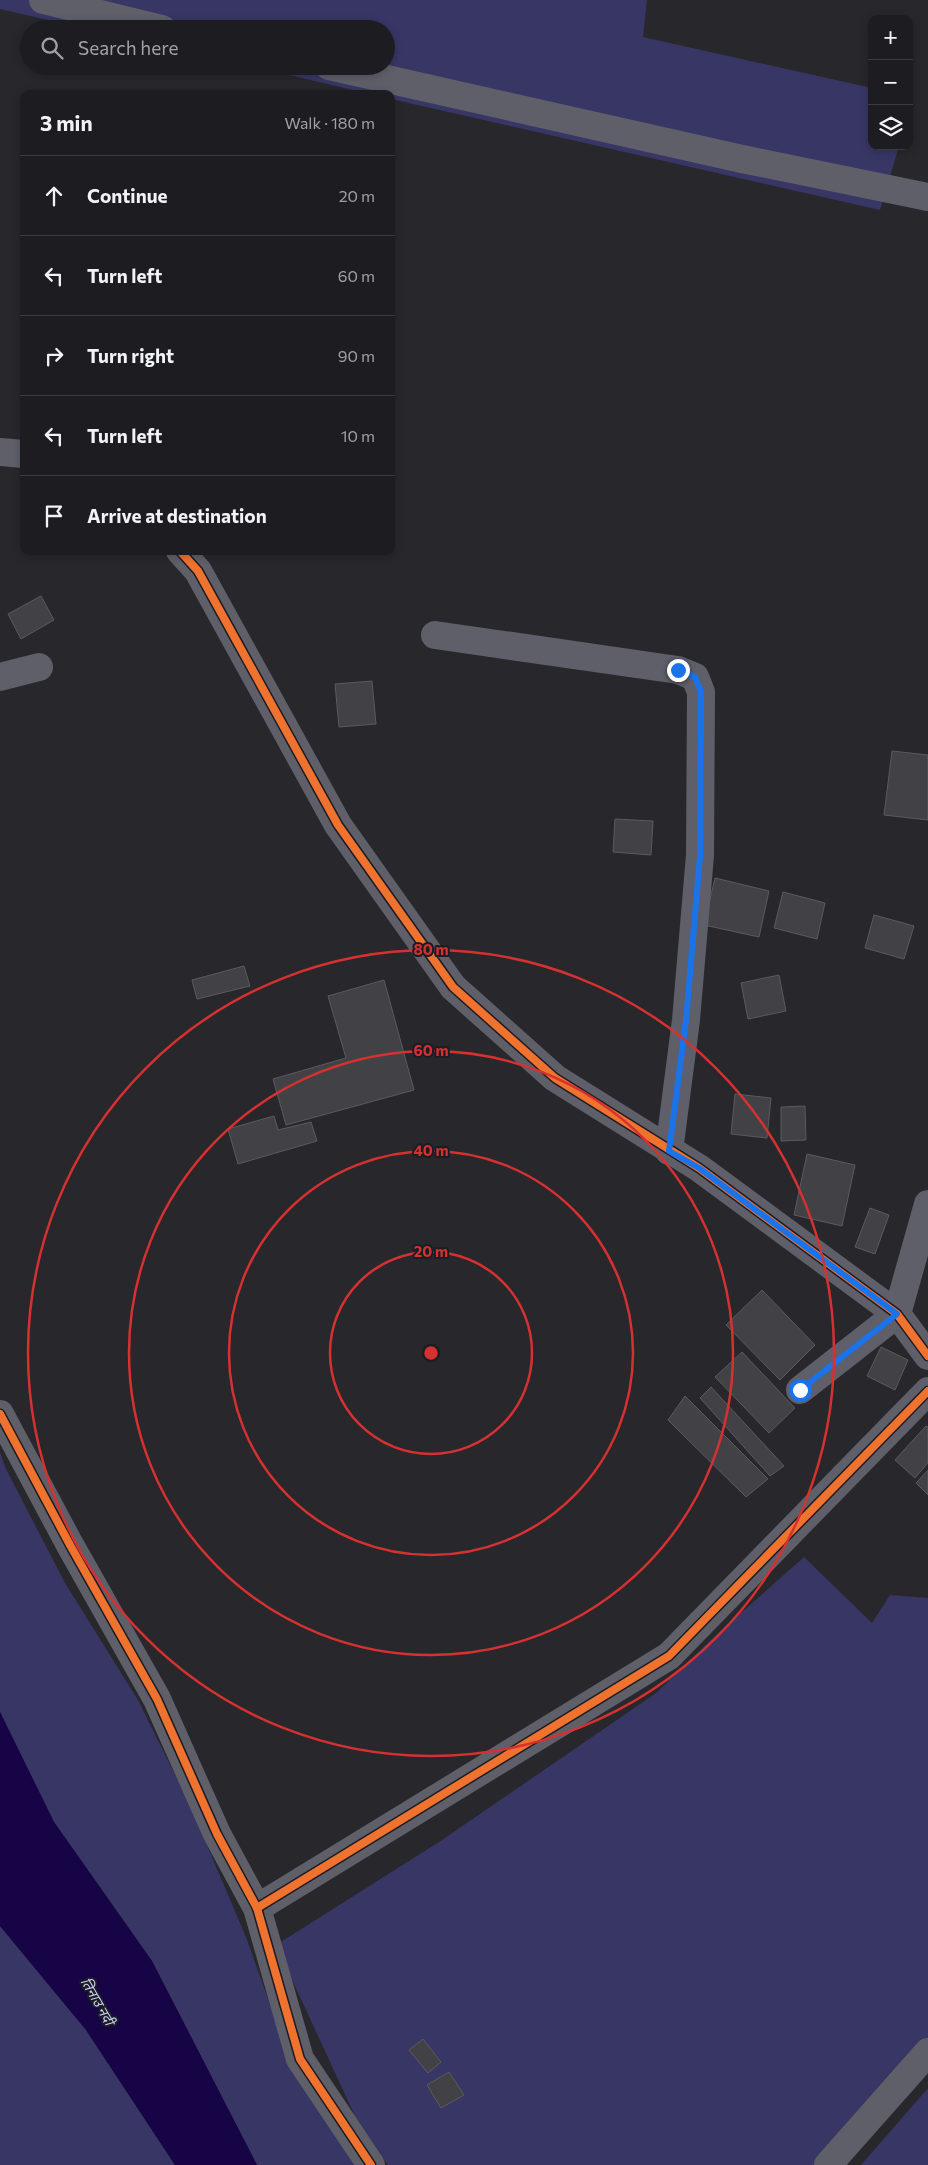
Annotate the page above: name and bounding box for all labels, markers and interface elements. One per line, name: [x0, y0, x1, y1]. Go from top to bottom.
map controls: [868, 15, 913, 150]
button: +: [868, 15, 913, 60]
search box: [20, 20, 395, 75]
icon: search: [38, 34, 66, 62]
text: Search here: [78, 36, 178, 59]
button: −: [868, 60, 913, 105]
button: layers: [868, 105, 913, 150]
text: 3 min: [40, 110, 93, 135]
text: Walk · 180 m: [285, 113, 375, 132]
icon: ahead: [40, 182, 68, 210]
text: Continue: [87, 184, 167, 207]
text: 20 m: [339, 186, 375, 205]
icon: left: [40, 262, 68, 290]
text: Turn left: [87, 264, 162, 287]
text: 60 m: [338, 266, 375, 285]
icon: right: [40, 342, 68, 370]
text: Turn right: [87, 344, 174, 367]
text: 90 m: [338, 346, 375, 365]
icon: left: [40, 422, 68, 450]
text: Turn left: [87, 424, 162, 447]
text: 10 m: [341, 426, 375, 445]
icon: arrive: [40, 502, 68, 530]
text: Arrive at destination: [87, 504, 267, 527]
route end: [667, 659, 690, 682]
text: 80 m: [413, 940, 449, 958]
text: 60 m: [413, 1041, 449, 1059]
text: 40 m: [413, 1141, 449, 1159]
text: 20 m: [414, 1242, 448, 1260]
centre of rings: [422, 1344, 440, 1362]
route start: [789, 1379, 812, 1402]
water label: तिनाउ नदी: [78, 1974, 120, 2031]

